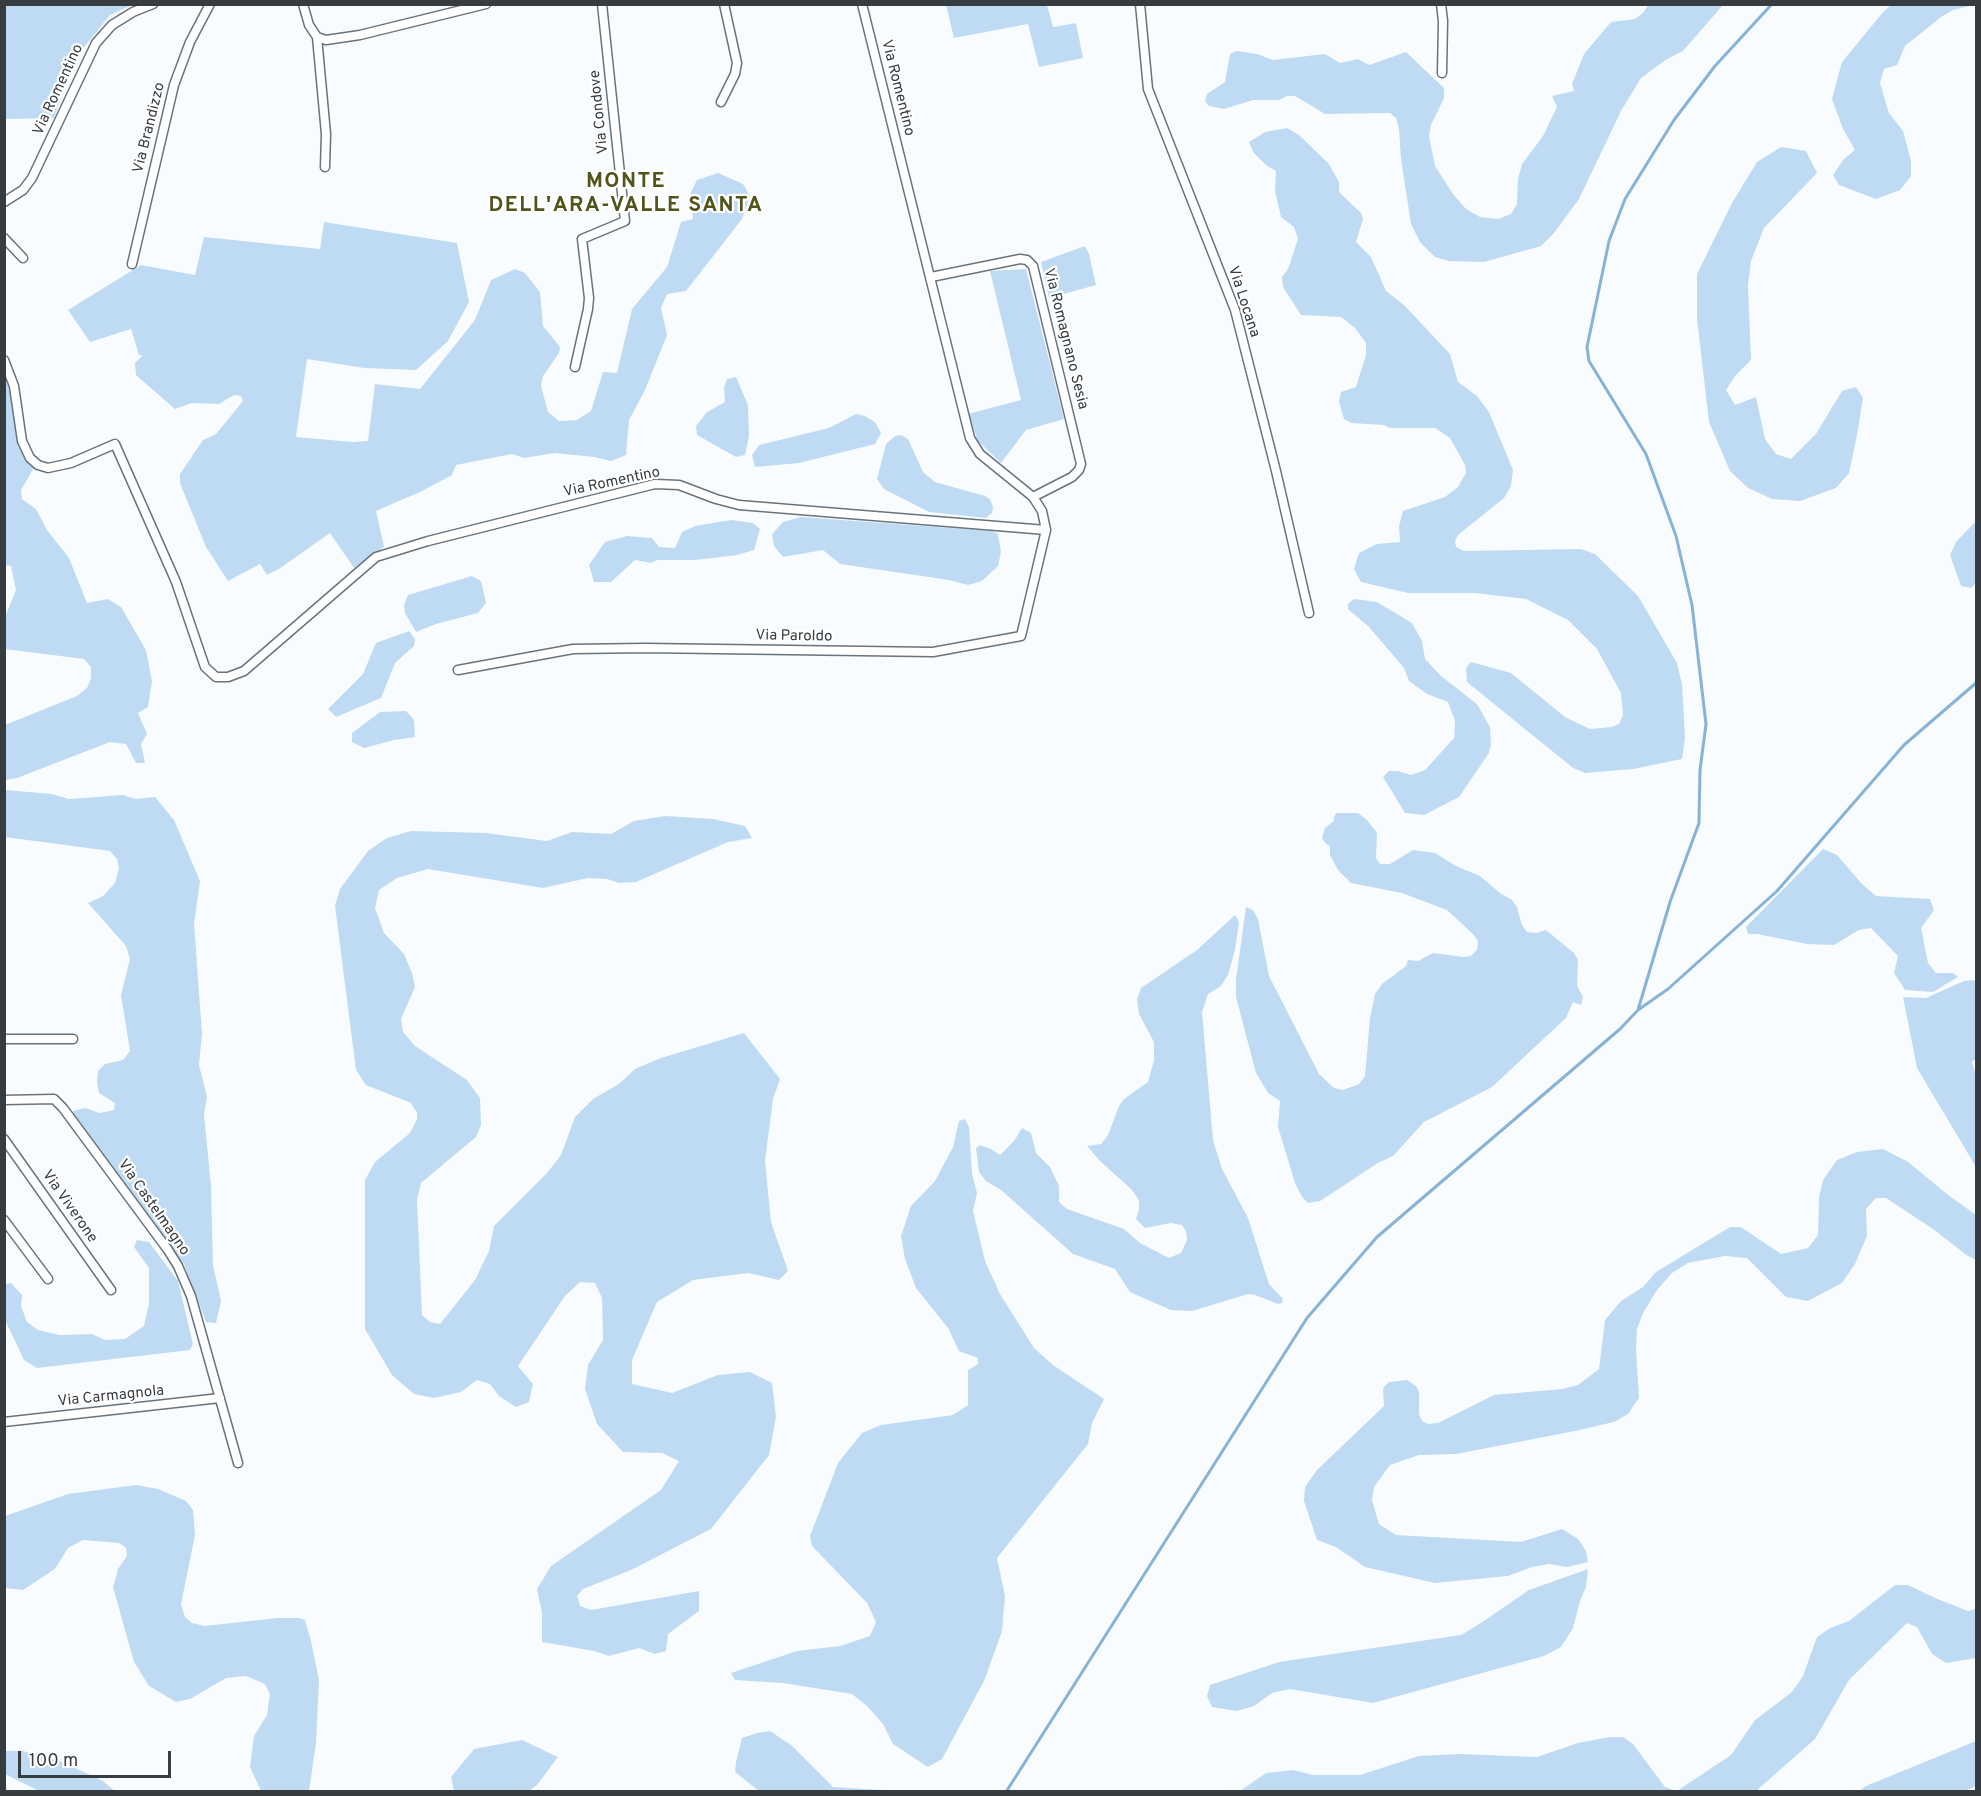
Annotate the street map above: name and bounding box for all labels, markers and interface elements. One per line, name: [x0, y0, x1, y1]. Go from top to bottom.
street label: Via Romentino: [876, 38, 918, 138]
street label: Via Romentino: [30, 42, 88, 138]
street label: Via Condove: [587, 69, 613, 155]
street label: Via Brandizzo: [130, 81, 170, 175]
district label: MONTE DELL'ARA-VALLE SANTA: [488, 170, 764, 220]
street label: Via Locana: [1223, 264, 1263, 340]
street label: Via Romagnano Sesia: [1039, 267, 1091, 411]
street label: Via Romentino: [562, 464, 662, 502]
street label: Via Paroldo: [755, 627, 833, 647]
street label: Via Castelmagno: [113, 1156, 193, 1260]
street label: Via Viverone: [37, 1167, 101, 1247]
street label: Via Carmagnola: [57, 1382, 165, 1412]
scale bar: [21, 1739, 174, 1777]
text: 100 m: [29, 1750, 78, 1773]

